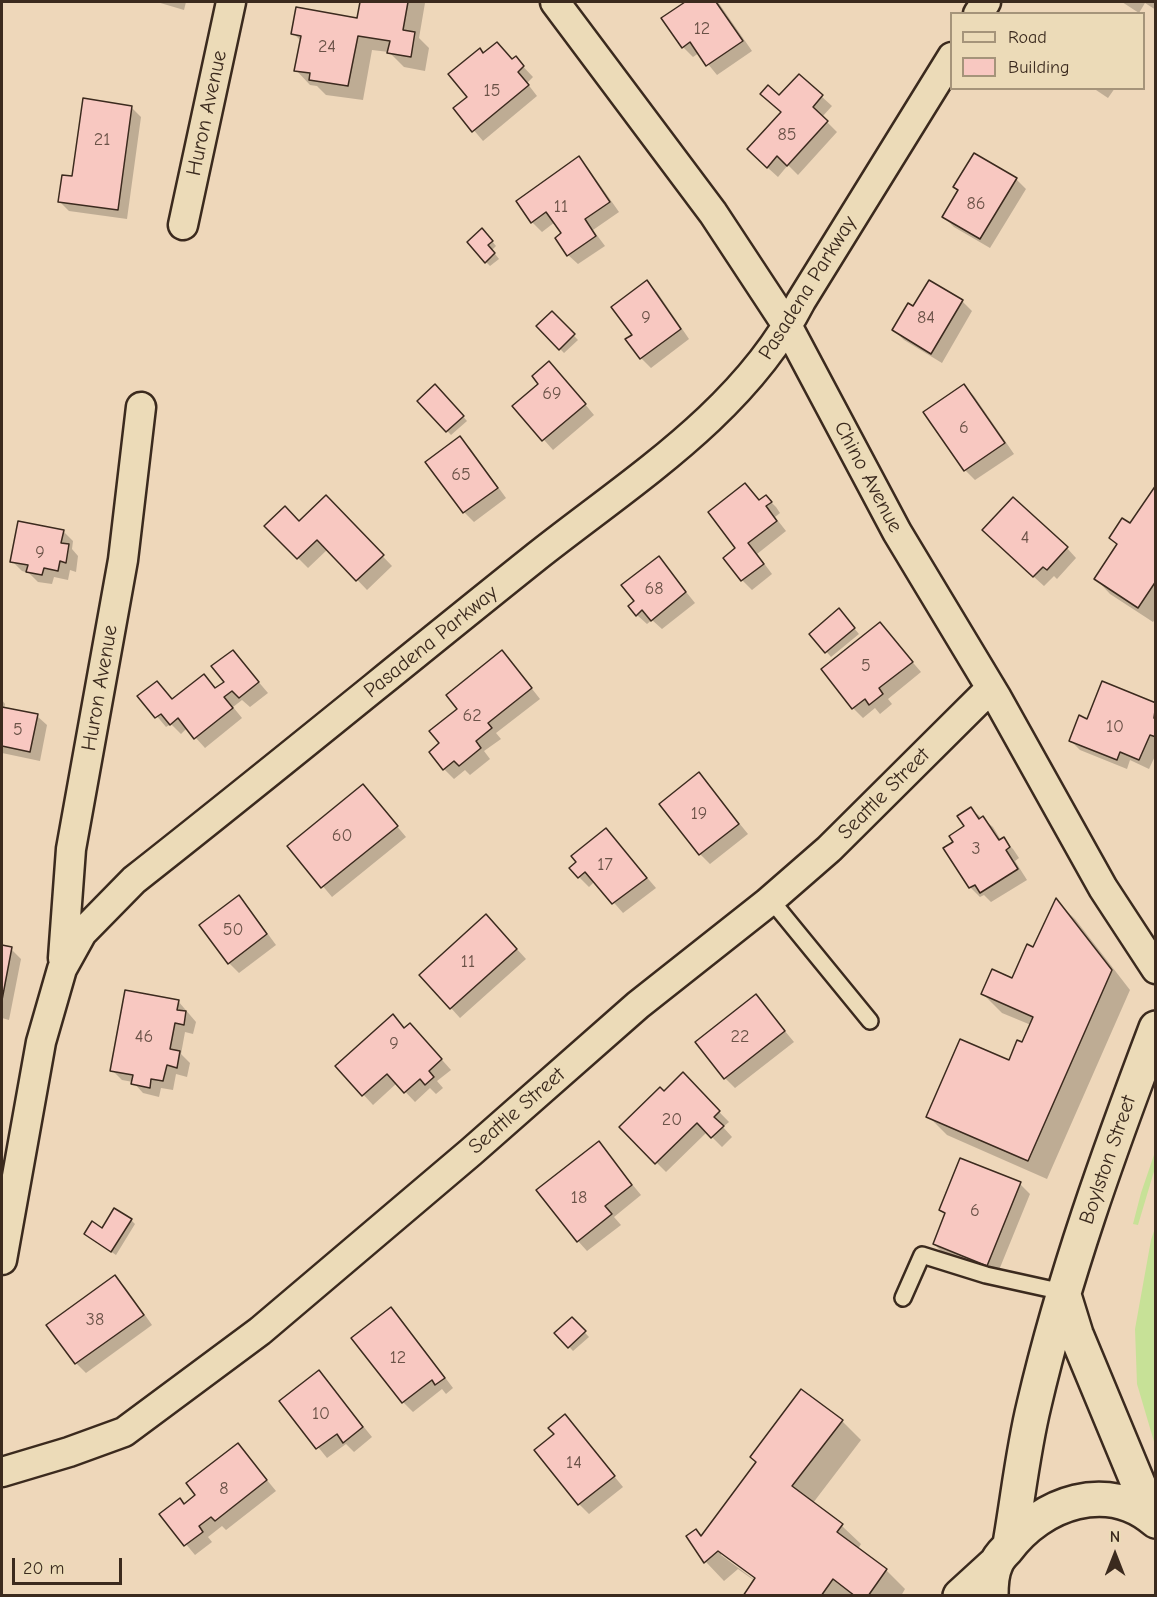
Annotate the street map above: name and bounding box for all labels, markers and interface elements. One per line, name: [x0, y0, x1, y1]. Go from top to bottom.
legend: [950, 12, 1145, 90]
house number: 12: [694, 18, 710, 40]
text: Road: [1008, 27, 1047, 48]
house number: 24: [318, 36, 336, 58]
street label: Huron Avenue: [181, 48, 233, 178]
text: Building: [1008, 57, 1070, 78]
house number: 15: [484, 80, 500, 102]
house number: 85: [777, 124, 797, 146]
house number: 21: [94, 129, 110, 151]
house number: 86: [966, 193, 986, 215]
house number: 11: [554, 196, 568, 218]
street label: Pasadena Parkway: [754, 211, 862, 365]
house number: 9: [641, 307, 651, 329]
house number: 84: [917, 307, 935, 329]
house number: 69: [542, 383, 562, 405]
street label: Chino Avenue: [828, 417, 908, 537]
house number: 6: [959, 417, 969, 439]
house number: 65: [451, 464, 471, 486]
house number: 4: [1021, 527, 1029, 549]
house number: 9: [35, 542, 45, 564]
house number: 68: [644, 578, 664, 600]
street label: Pasadena Parkway: [359, 580, 503, 704]
street label: Huron Avenue: [77, 623, 123, 753]
house number: 5: [861, 655, 871, 677]
house number: 62: [462, 705, 482, 727]
house number: 10: [1106, 716, 1124, 738]
house number: 5: [13, 719, 23, 741]
street label: Seattle Street: [833, 743, 935, 845]
house number: 19: [691, 803, 707, 825]
house number: 60: [332, 825, 352, 847]
house number: 3: [971, 838, 981, 860]
house number: 17: [597, 854, 613, 876]
house number: 50: [223, 919, 243, 941]
house number: 11: [461, 951, 475, 973]
house number: 46: [135, 1026, 153, 1048]
house number: 22: [731, 1026, 749, 1048]
house number: 9: [389, 1033, 399, 1055]
street label: Seattle Street: [464, 1062, 570, 1160]
street label: Boylston Street: [1074, 1092, 1142, 1228]
house number: 20: [662, 1109, 682, 1131]
house number: 18: [571, 1187, 587, 1209]
house number: 6: [970, 1200, 980, 1222]
house number: 38: [86, 1309, 104, 1331]
house number: 12: [390, 1347, 406, 1369]
house number: 10: [312, 1403, 330, 1425]
house number: 14: [566, 1452, 582, 1474]
house number: 8: [219, 1478, 229, 1500]
north arrow: [1085, 1525, 1145, 1585]
text: N: [1110, 1528, 1120, 1546]
scale bar: [15, 1546, 124, 1584]
text: 20 m: [23, 1558, 64, 1579]

